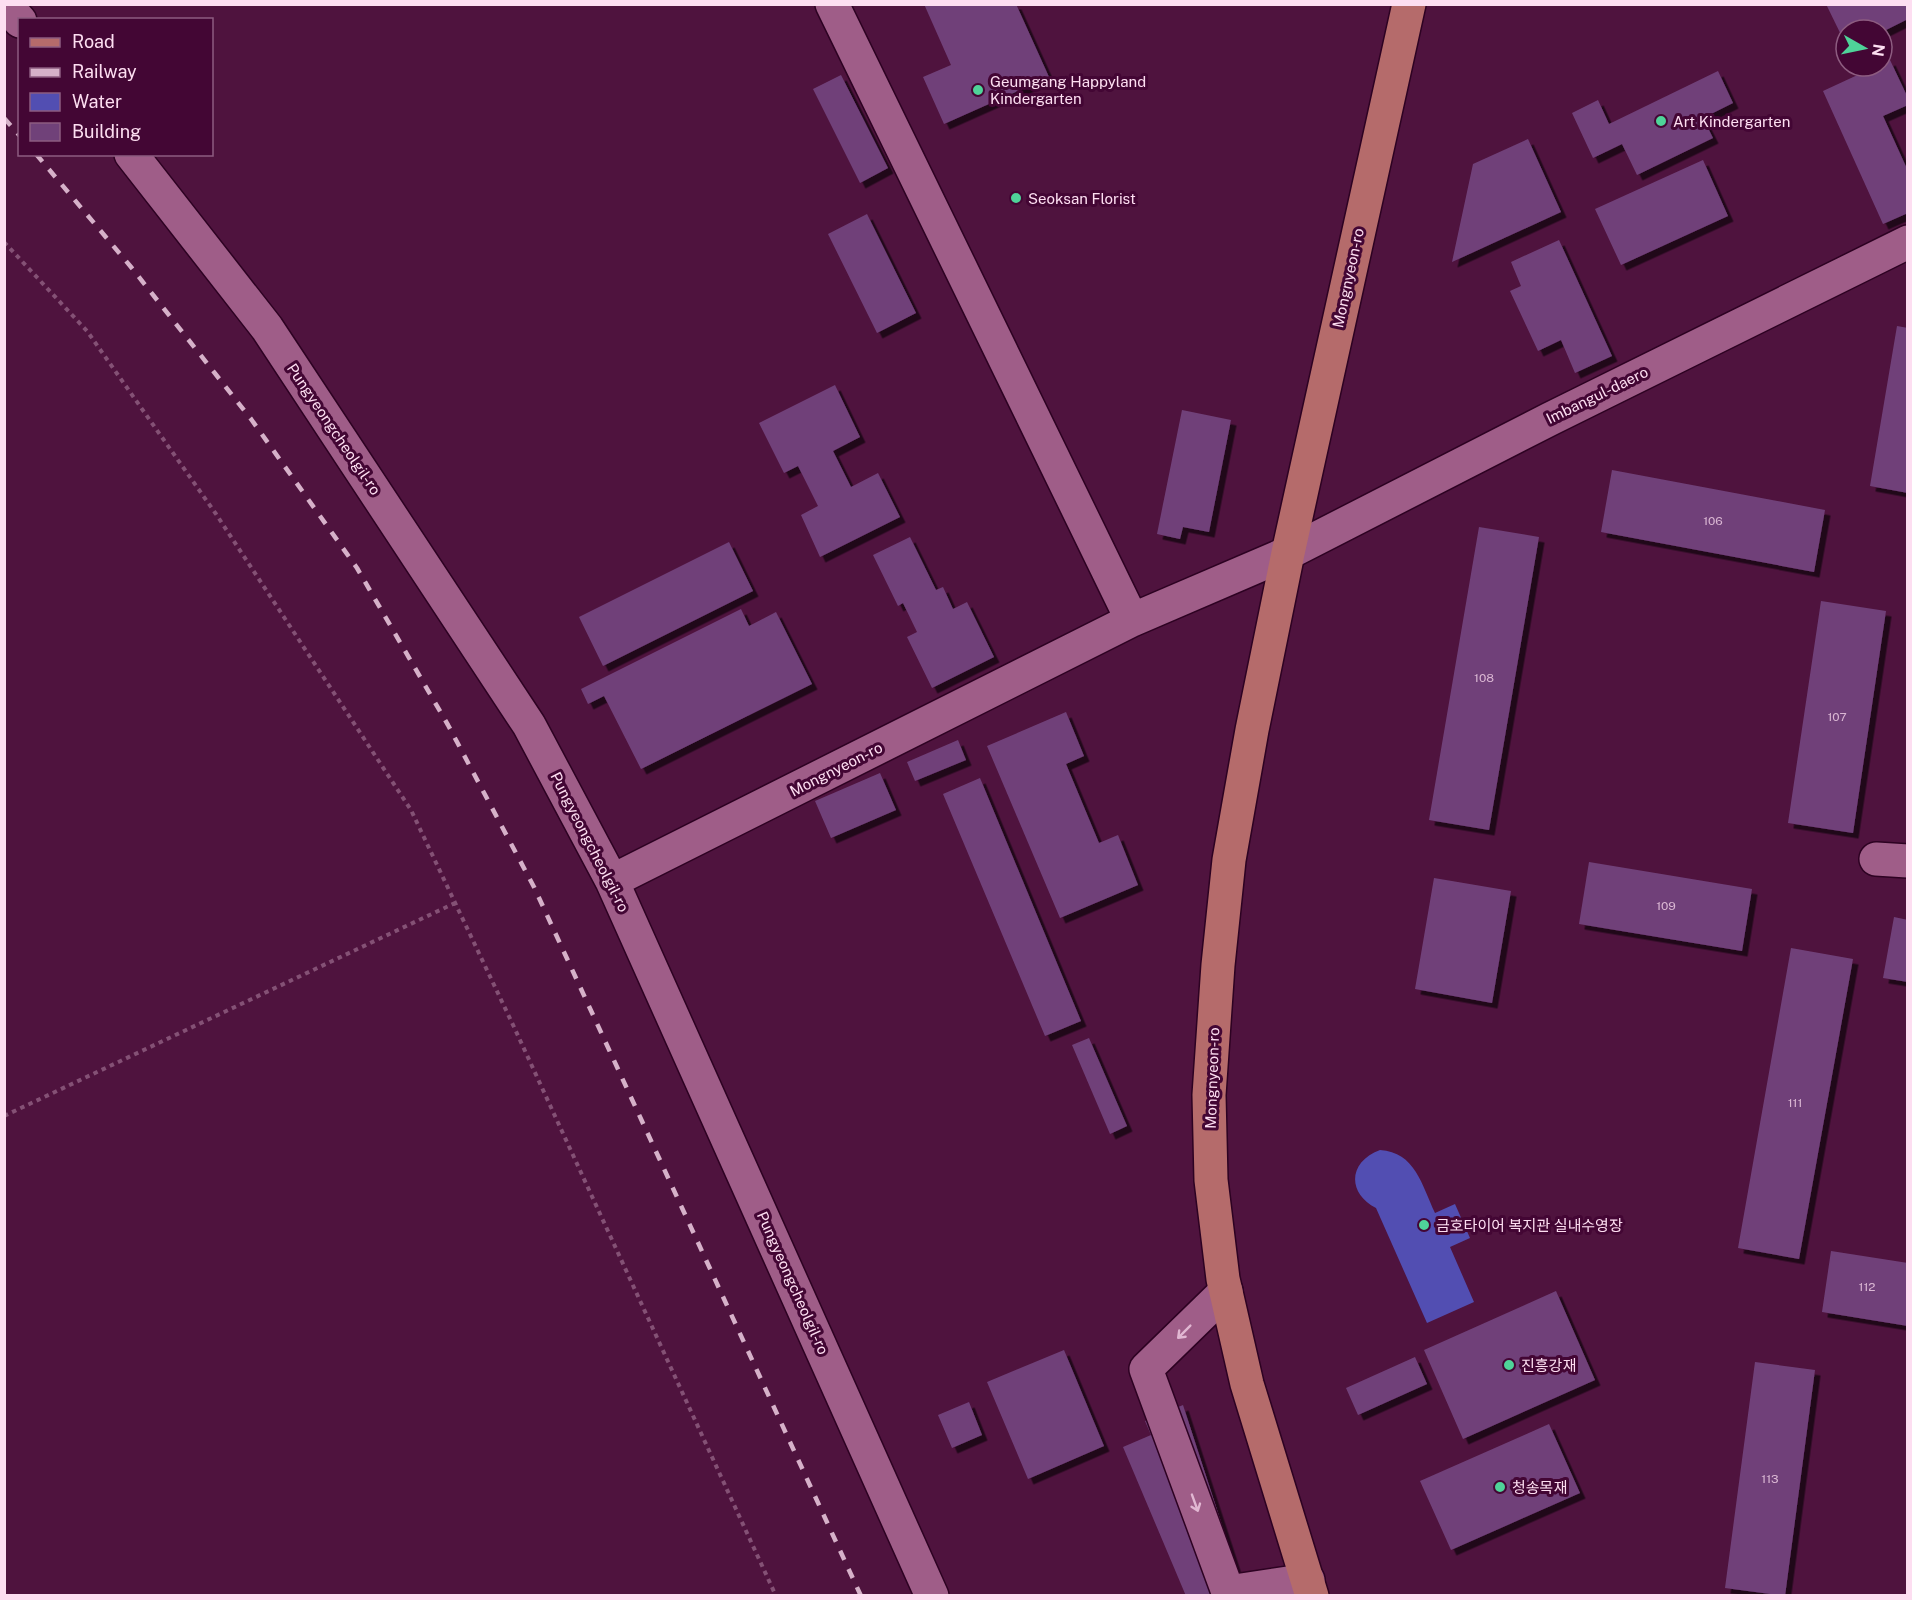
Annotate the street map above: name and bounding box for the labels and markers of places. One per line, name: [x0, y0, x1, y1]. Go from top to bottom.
place label: Geumgang Happyland Kindergarten: [990, 73, 1146, 107]
marker: Geumgang Happyland Kindergarten: [971, 83, 985, 97]
place label: Art Kindergarten: [1673, 113, 1790, 130]
marker: Art Kindergarten: [1654, 114, 1668, 128]
place label: Seoksan Florist: [1028, 190, 1136, 207]
marker: Seoksan Florist: [1009, 191, 1023, 205]
place label: 금호타이어 복지관 실내수영장: [1436, 1217, 1623, 1234]
marker: 금호타이어 복지관 실내수영장: [1417, 1218, 1431, 1232]
place label: 진흥강재: [1521, 1357, 1576, 1374]
marker: 진흥강재: [1502, 1358, 1516, 1372]
place label: 청송목재: [1512, 1479, 1567, 1496]
marker: 청송목재: [1493, 1480, 1507, 1494]

